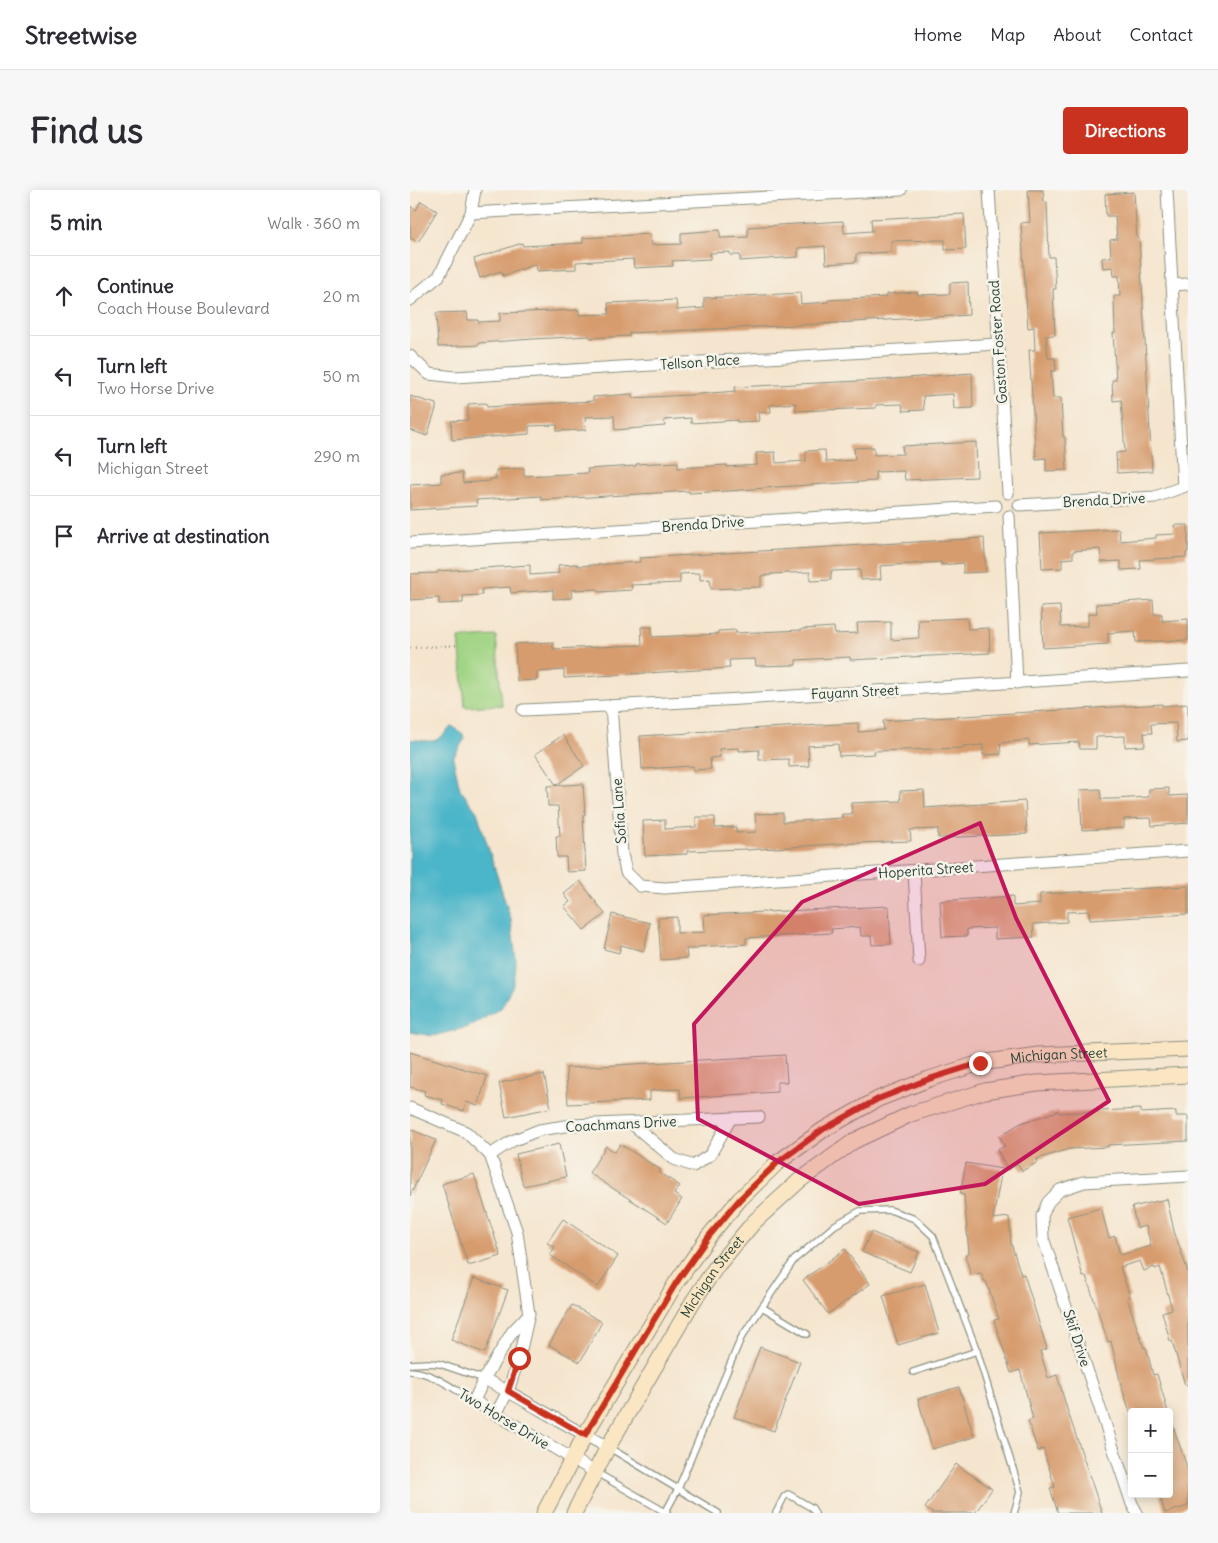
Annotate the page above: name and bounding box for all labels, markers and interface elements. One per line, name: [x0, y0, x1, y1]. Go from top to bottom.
text: Streetwise: [25, 20, 137, 50]
text: Home: [914, 23, 962, 46]
text: Map: [990, 23, 1025, 46]
text: About: [1053, 23, 1101, 46]
text: Contact: [1129, 23, 1193, 46]
button: Directions: [1063, 107, 1188, 154]
text: Find us: [30, 108, 143, 152]
text: 5 min: [50, 209, 102, 236]
text: Walk · 360 m: [267, 213, 360, 233]
text: Continue: [97, 274, 174, 298]
street label: Gaston Foster Road: [985, 280, 1011, 404]
icon: ahead: [50, 282, 78, 310]
text: 20 m: [323, 286, 360, 306]
text: Coach House Boulevard: [97, 298, 270, 318]
street label: Tellson Place: [660, 350, 740, 374]
text: Turn left: [97, 354, 167, 378]
icon: left: [50, 362, 78, 390]
text: 50 m: [322, 366, 360, 386]
text: Two Horse Drive: [97, 378, 214, 398]
text: Turn left: [97, 434, 167, 458]
icon: left: [50, 442, 78, 470]
text: 290 m: [314, 446, 360, 466]
text: Michigan Street: [97, 458, 208, 478]
street label: Brenda Drive: [1062, 489, 1146, 511]
street label: Brenda Drive: [661, 512, 745, 536]
icon: arrive: [50, 522, 78, 550]
text: Arrive at destination: [97, 524, 270, 548]
street label: Fayann Street: [811, 681, 900, 703]
street label: Sofia Lane: [608, 778, 630, 844]
street label: Hoperita Street: [878, 858, 975, 882]
street label: Michigan Street: [1009, 1043, 1108, 1068]
route end: [969, 1052, 992, 1075]
street label: Coachmans Drive: [565, 1112, 677, 1136]
street label: Michigan Street: [676, 1232, 748, 1321]
street label: Skif Drive: [1059, 1307, 1095, 1369]
route start: [508, 1347, 531, 1370]
street label: Two Horse Drive: [455, 1385, 553, 1453]
map controls: [1128, 1408, 1173, 1498]
button: +: [1128, 1408, 1173, 1453]
button: −: [1128, 1453, 1173, 1498]

